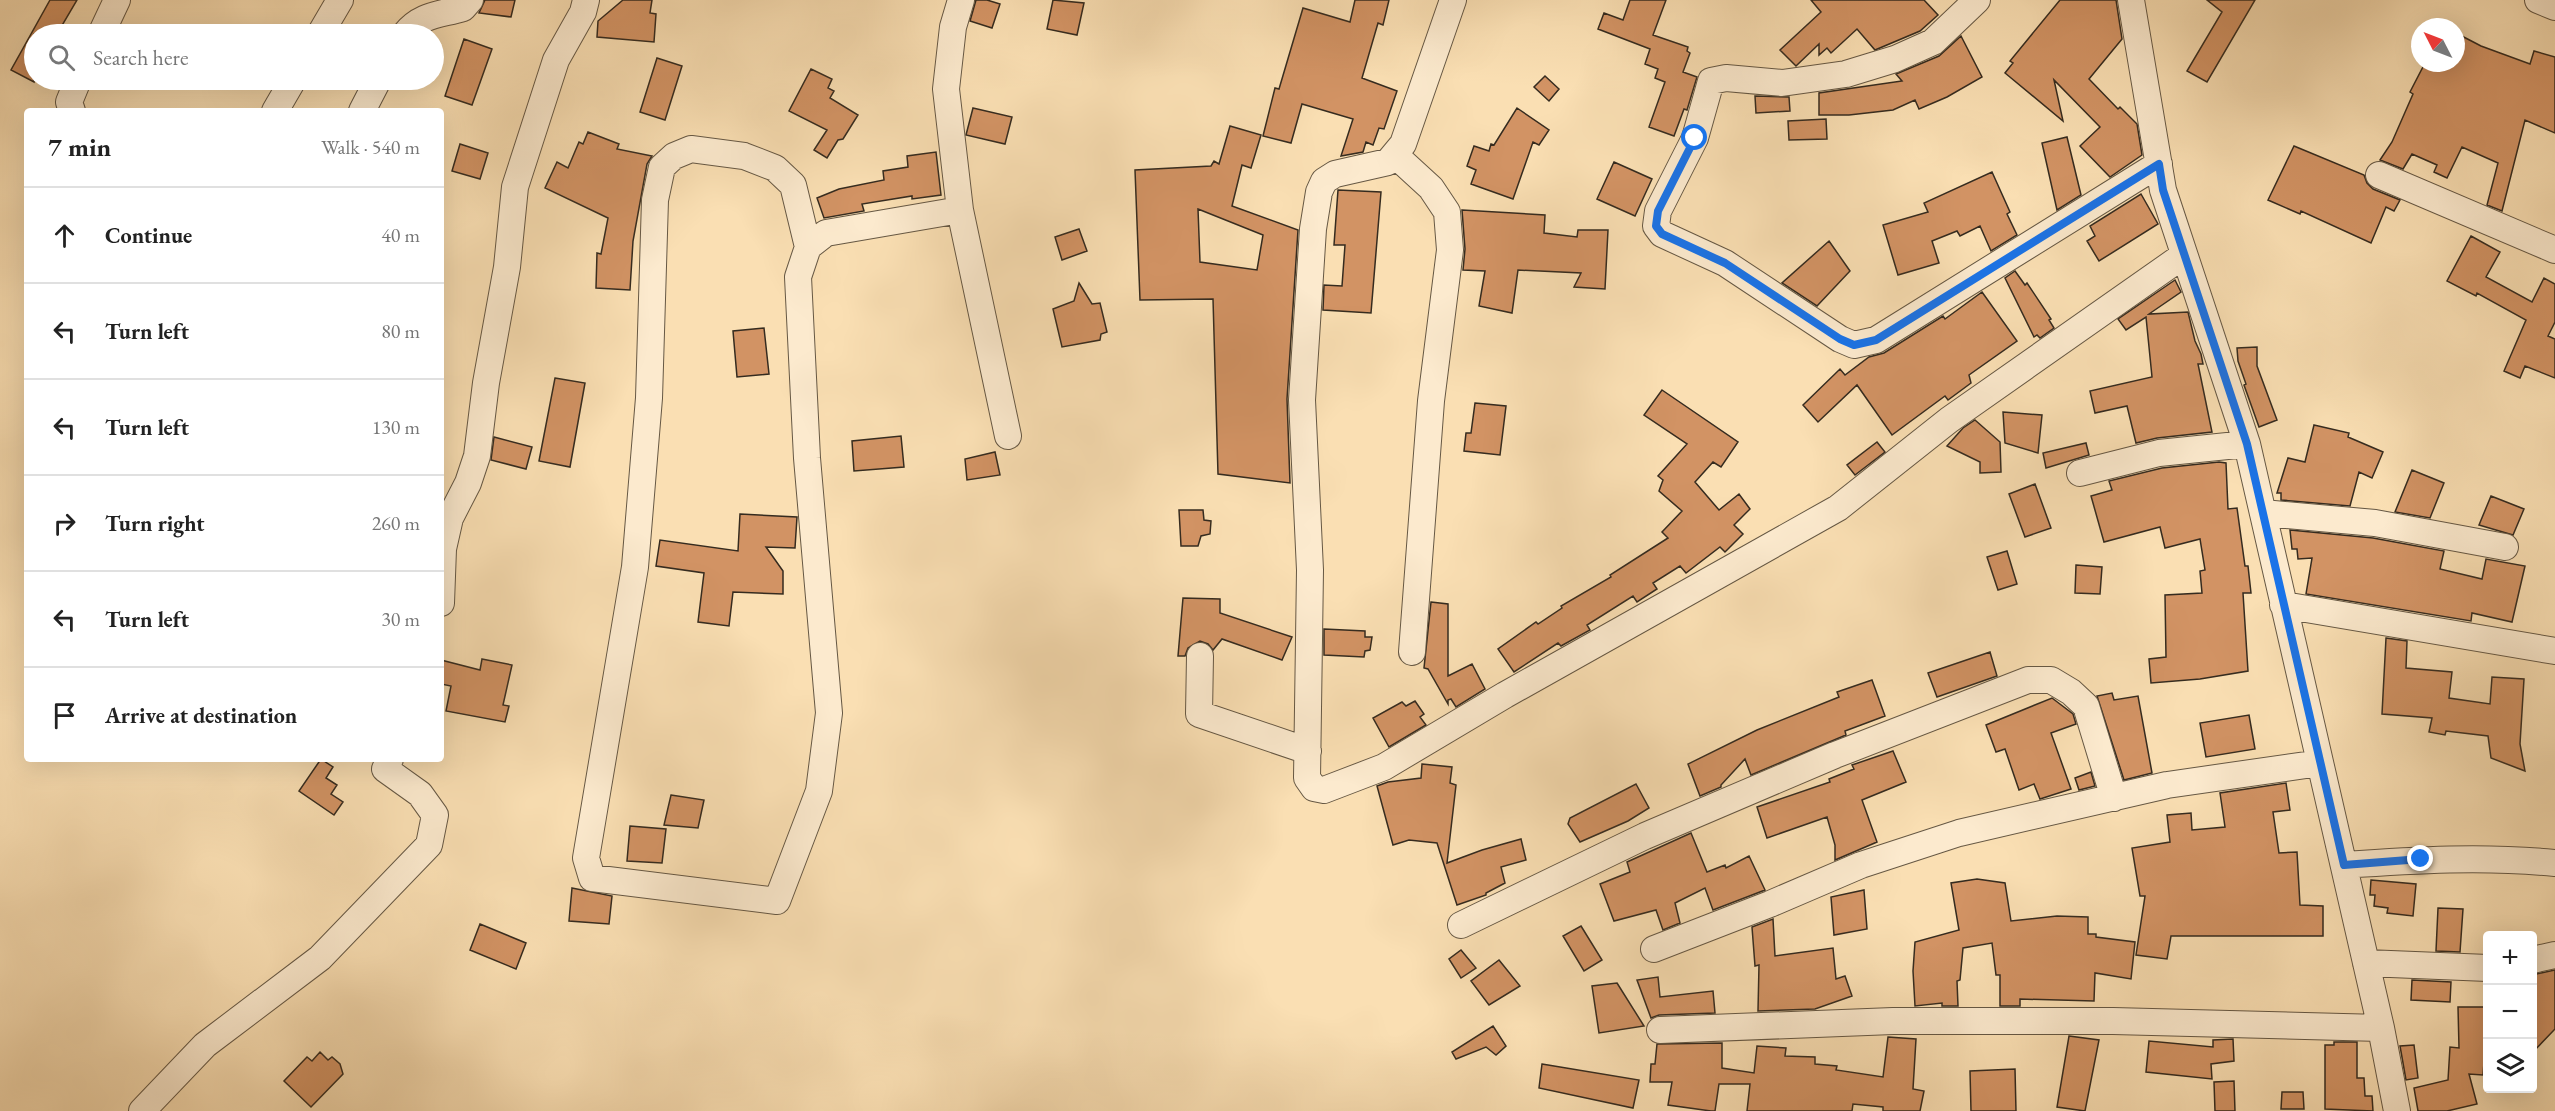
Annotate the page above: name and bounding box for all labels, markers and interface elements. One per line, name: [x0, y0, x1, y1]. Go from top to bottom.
north arrow: [2411, 18, 2465, 72]
search box: [24, 24, 444, 90]
icon: search: [45, 41, 78, 74]
text: Search here: [93, 43, 188, 72]
route start: [1681, 124, 1707, 150]
text: 7 min: [48, 130, 111, 164]
text: Walk · 540 m: [321, 134, 420, 160]
icon: ahead: [48, 219, 81, 252]
text: Continue: [105, 221, 192, 250]
text: 40 m: [381, 222, 420, 248]
icon: left: [48, 315, 81, 348]
text: Turn left: [105, 317, 189, 346]
text: 80 m: [381, 318, 420, 344]
icon: left: [48, 411, 81, 444]
text: Turn left: [105, 413, 189, 442]
text: 130 m: [372, 414, 420, 440]
icon: right: [48, 507, 81, 540]
text: Turn right: [105, 509, 204, 538]
text: 260 m: [372, 510, 420, 536]
icon: left: [48, 603, 81, 636]
text: Turn left: [105, 605, 189, 634]
text: 30 m: [381, 606, 420, 632]
icon: arrive: [48, 699, 81, 732]
text: Arrive at destination: [105, 701, 297, 730]
route end: [2407, 845, 2433, 871]
map controls: [2483, 931, 2537, 1093]
button: +: [2483, 931, 2537, 985]
button: −: [2483, 985, 2537, 1039]
button: layers: [2483, 1039, 2537, 1093]

